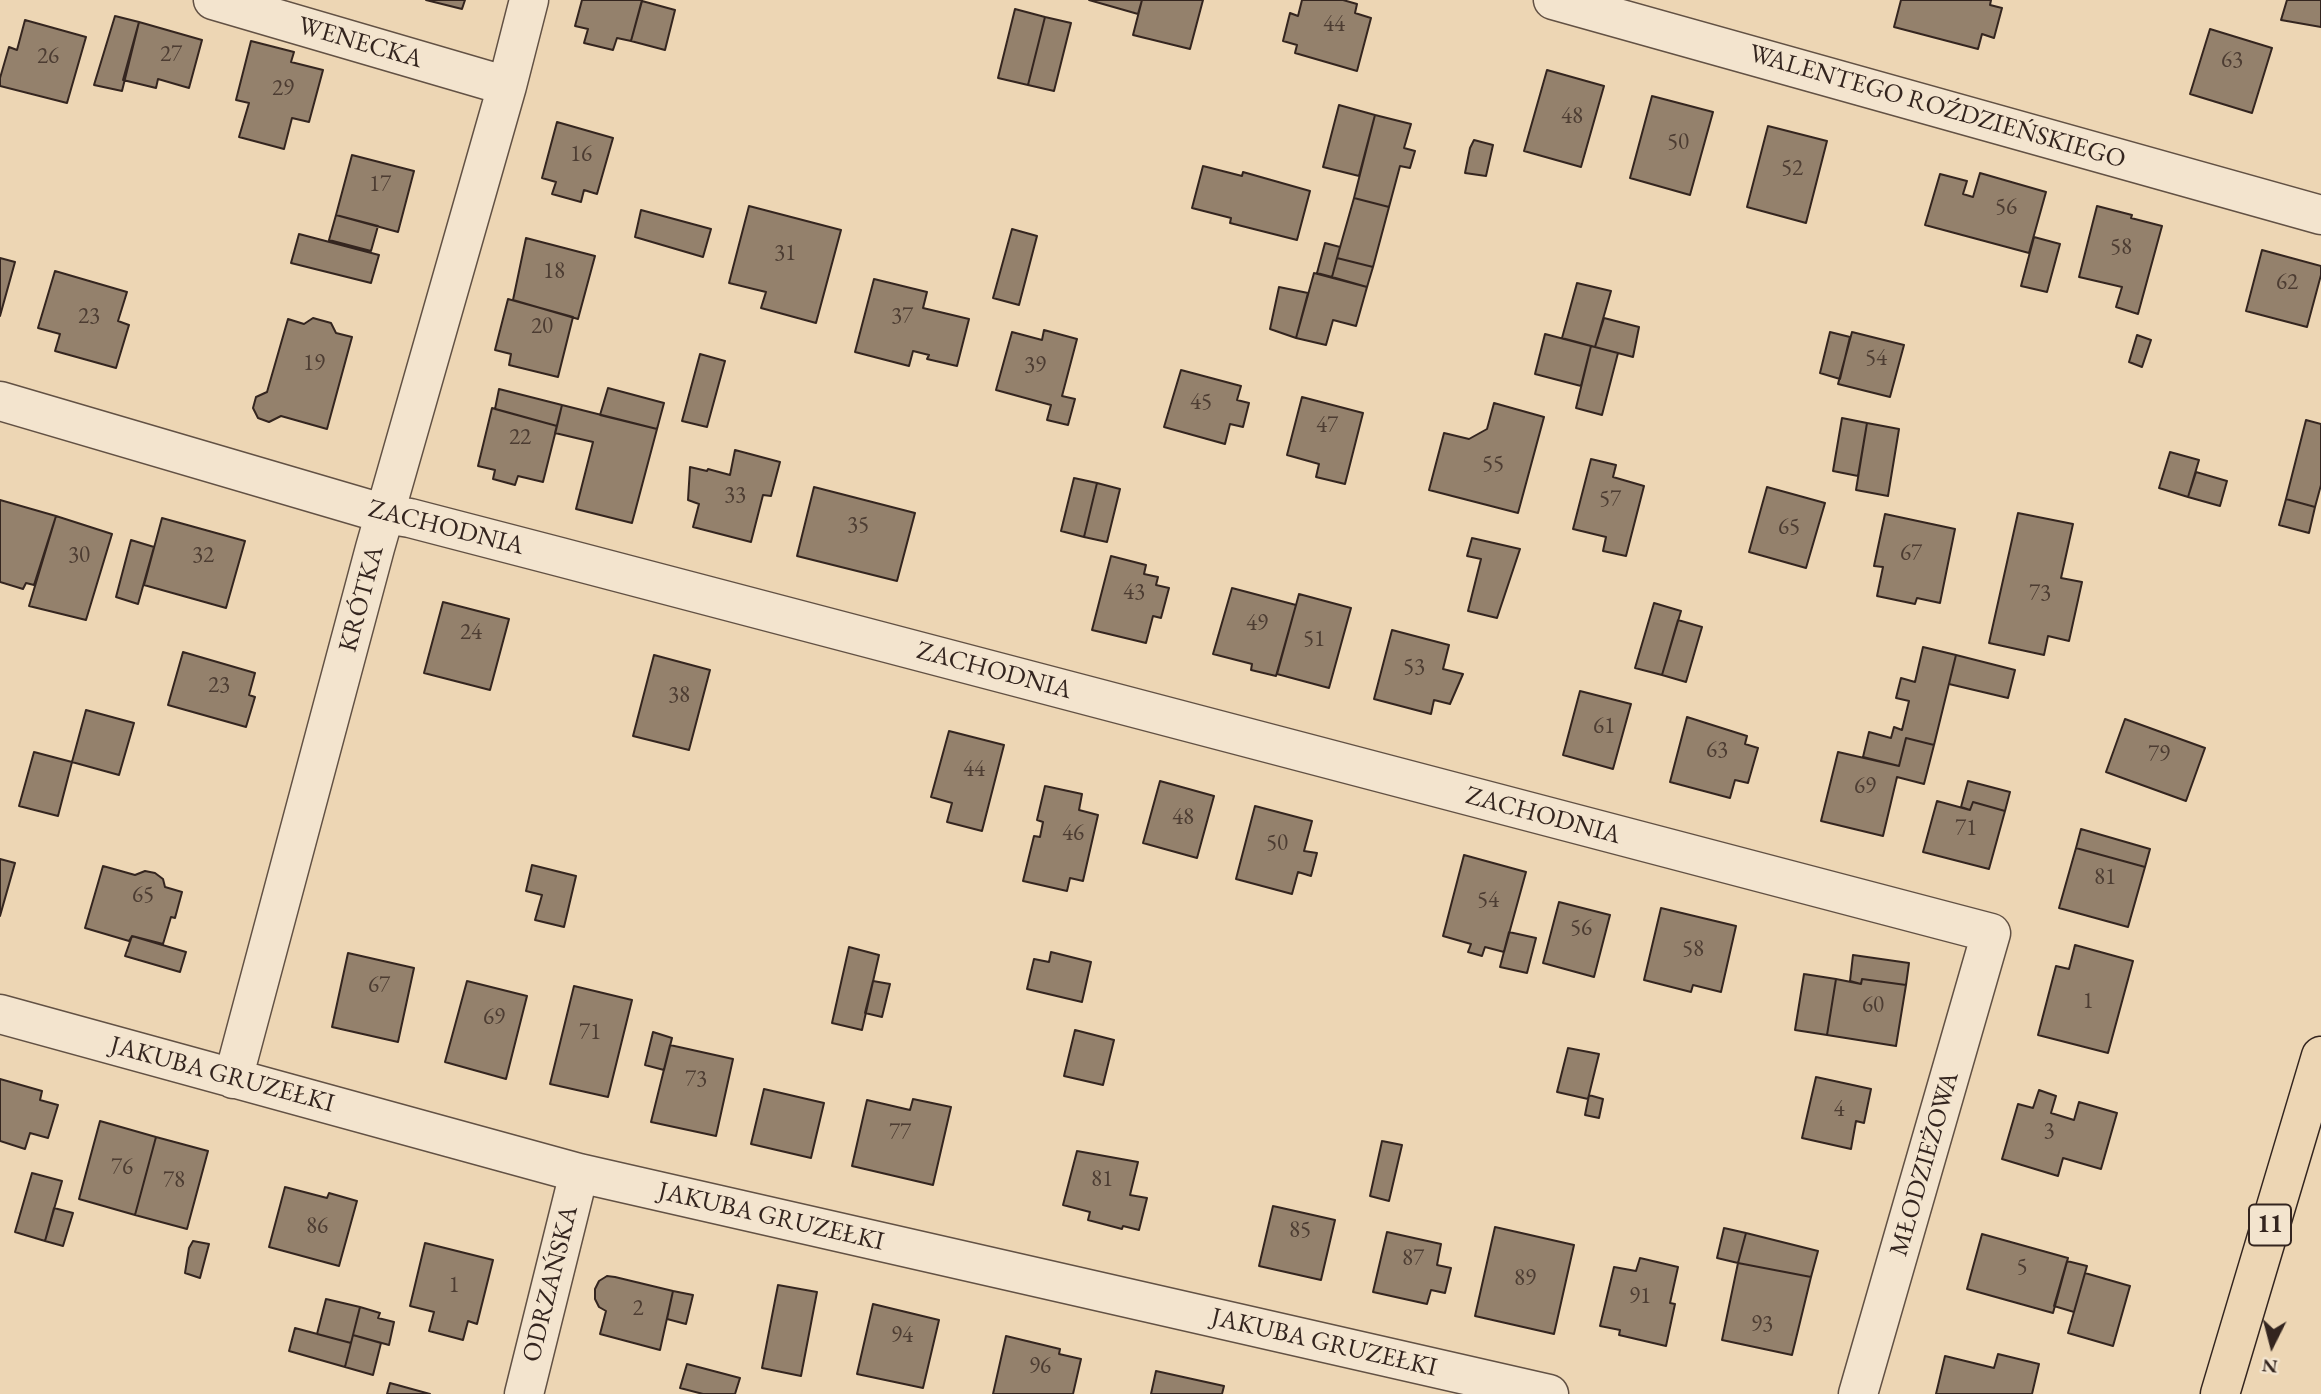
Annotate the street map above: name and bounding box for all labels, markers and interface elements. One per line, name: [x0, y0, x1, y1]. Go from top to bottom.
street label: WENECKA: [294, 10, 426, 76]
house number: 44: [1323, 11, 1345, 39]
street label: WALENTEGO ROŹDZIEŃSKIEGO: [1745, 38, 2129, 176]
house number: 27: [160, 41, 182, 69]
house number: 26: [37, 43, 59, 71]
house number: 63: [2221, 47, 2243, 75]
house number: 29: [272, 75, 294, 103]
house number: 48: [1561, 103, 1583, 131]
house number: 50: [1667, 129, 1689, 157]
house number: 16: [570, 141, 592, 169]
house number: 52: [1781, 155, 1803, 183]
house number: 17: [369, 171, 391, 199]
house number: 56: [1995, 194, 2017, 222]
house number: 58: [2110, 234, 2132, 262]
house number: 31: [774, 240, 796, 268]
house number: 18: [543, 258, 565, 286]
house number: 62: [2276, 269, 2298, 297]
house number: 23: [78, 303, 100, 331]
house number: 37: [891, 303, 913, 331]
house number: 20: [531, 313, 553, 341]
house number: 54: [1865, 345, 1887, 373]
house number: 19: [303, 350, 325, 378]
house number: 39: [1024, 352, 1046, 380]
house number: 45: [1190, 389, 1212, 417]
house number: 47: [1316, 412, 1338, 440]
house number: 22: [509, 424, 531, 452]
house number: 55: [1482, 451, 1504, 479]
house number: 33: [724, 482, 746, 510]
house number: 57: [1599, 486, 1621, 514]
street label: ZACHODNIA: [365, 494, 527, 562]
house number: 35: [847, 512, 869, 540]
house number: 65: [1778, 514, 1800, 542]
house number: 67: [1900, 540, 1922, 568]
house number: 30: [68, 542, 90, 570]
house number: 32: [192, 542, 214, 570]
street label: KRÓTKA: [333, 542, 391, 656]
house number: 43: [1123, 579, 1145, 607]
house number: 73: [2029, 580, 2051, 608]
house number: 49: [1246, 610, 1268, 638]
house number: 24: [460, 619, 482, 647]
house number: 51: [1303, 626, 1325, 654]
street label: ZACHODNIA: [913, 635, 1075, 707]
house number: 53: [1403, 654, 1425, 682]
house number: 23: [208, 672, 230, 700]
house number: 38: [668, 682, 690, 710]
house number: 61: [1593, 713, 1615, 741]
house number: 63: [1706, 737, 1728, 765]
house number: 79: [2148, 741, 2170, 769]
house number: 44: [963, 756, 985, 784]
house number: 69: [1854, 773, 1876, 801]
street label: ZACHODNIA: [1462, 780, 1624, 852]
house number: 48: [1172, 804, 1194, 832]
house number: 71: [1955, 815, 1977, 843]
house number: 46: [1062, 820, 1084, 848]
house number: 50: [1266, 830, 1288, 858]
house number: 81: [2094, 864, 2116, 892]
house number: 65: [132, 882, 154, 910]
house number: 54: [1477, 887, 1499, 915]
house number: 56: [1570, 915, 1592, 943]
house number: 58: [1682, 936, 1704, 964]
house number: 67: [368, 972, 390, 1000]
house number: 1: [2082, 988, 2094, 1016]
house number: 60: [1862, 992, 1884, 1020]
house number: 69: [483, 1004, 505, 1032]
house number: 71: [579, 1019, 601, 1047]
street label: JAKUBA GRUZEŁKI: [106, 1030, 338, 1120]
house number: 73: [685, 1066, 707, 1094]
street label: MŁODZIEŻOWA: [1884, 1068, 1966, 1260]
house number: 4: [1833, 1096, 1845, 1124]
house number: 3: [2043, 1118, 2055, 1146]
house number: 77: [889, 1119, 911, 1147]
house number: 76: [111, 1154, 133, 1182]
house number: 81: [1091, 1166, 1113, 1194]
house number: 78: [163, 1167, 185, 1195]
street label: JAKUBA GRUZEŁKI: [655, 1176, 887, 1258]
street label: ODRZAŃSKA: [517, 1203, 585, 1365]
road number: 11: [2249, 1204, 2291, 1246]
house number: 86: [306, 1213, 328, 1241]
house number: 85: [1289, 1217, 1311, 1245]
house number: 87: [1402, 1245, 1424, 1273]
house number: 5: [2016, 1254, 2028, 1282]
house number: 89: [1514, 1265, 1536, 1293]
house number: 1: [448, 1272, 460, 1300]
house number: 91: [1629, 1283, 1651, 1311]
house number: 2: [632, 1295, 644, 1323]
street label: JAKUBA GRUZEŁKI: [1208, 1302, 1440, 1384]
north arrow: [2237, 1310, 2307, 1380]
house number: 93: [1751, 1311, 1773, 1339]
house number: 94: [891, 1322, 913, 1350]
house number: 96: [1029, 1353, 1051, 1381]
text: N: [2261, 1353, 2279, 1380]

